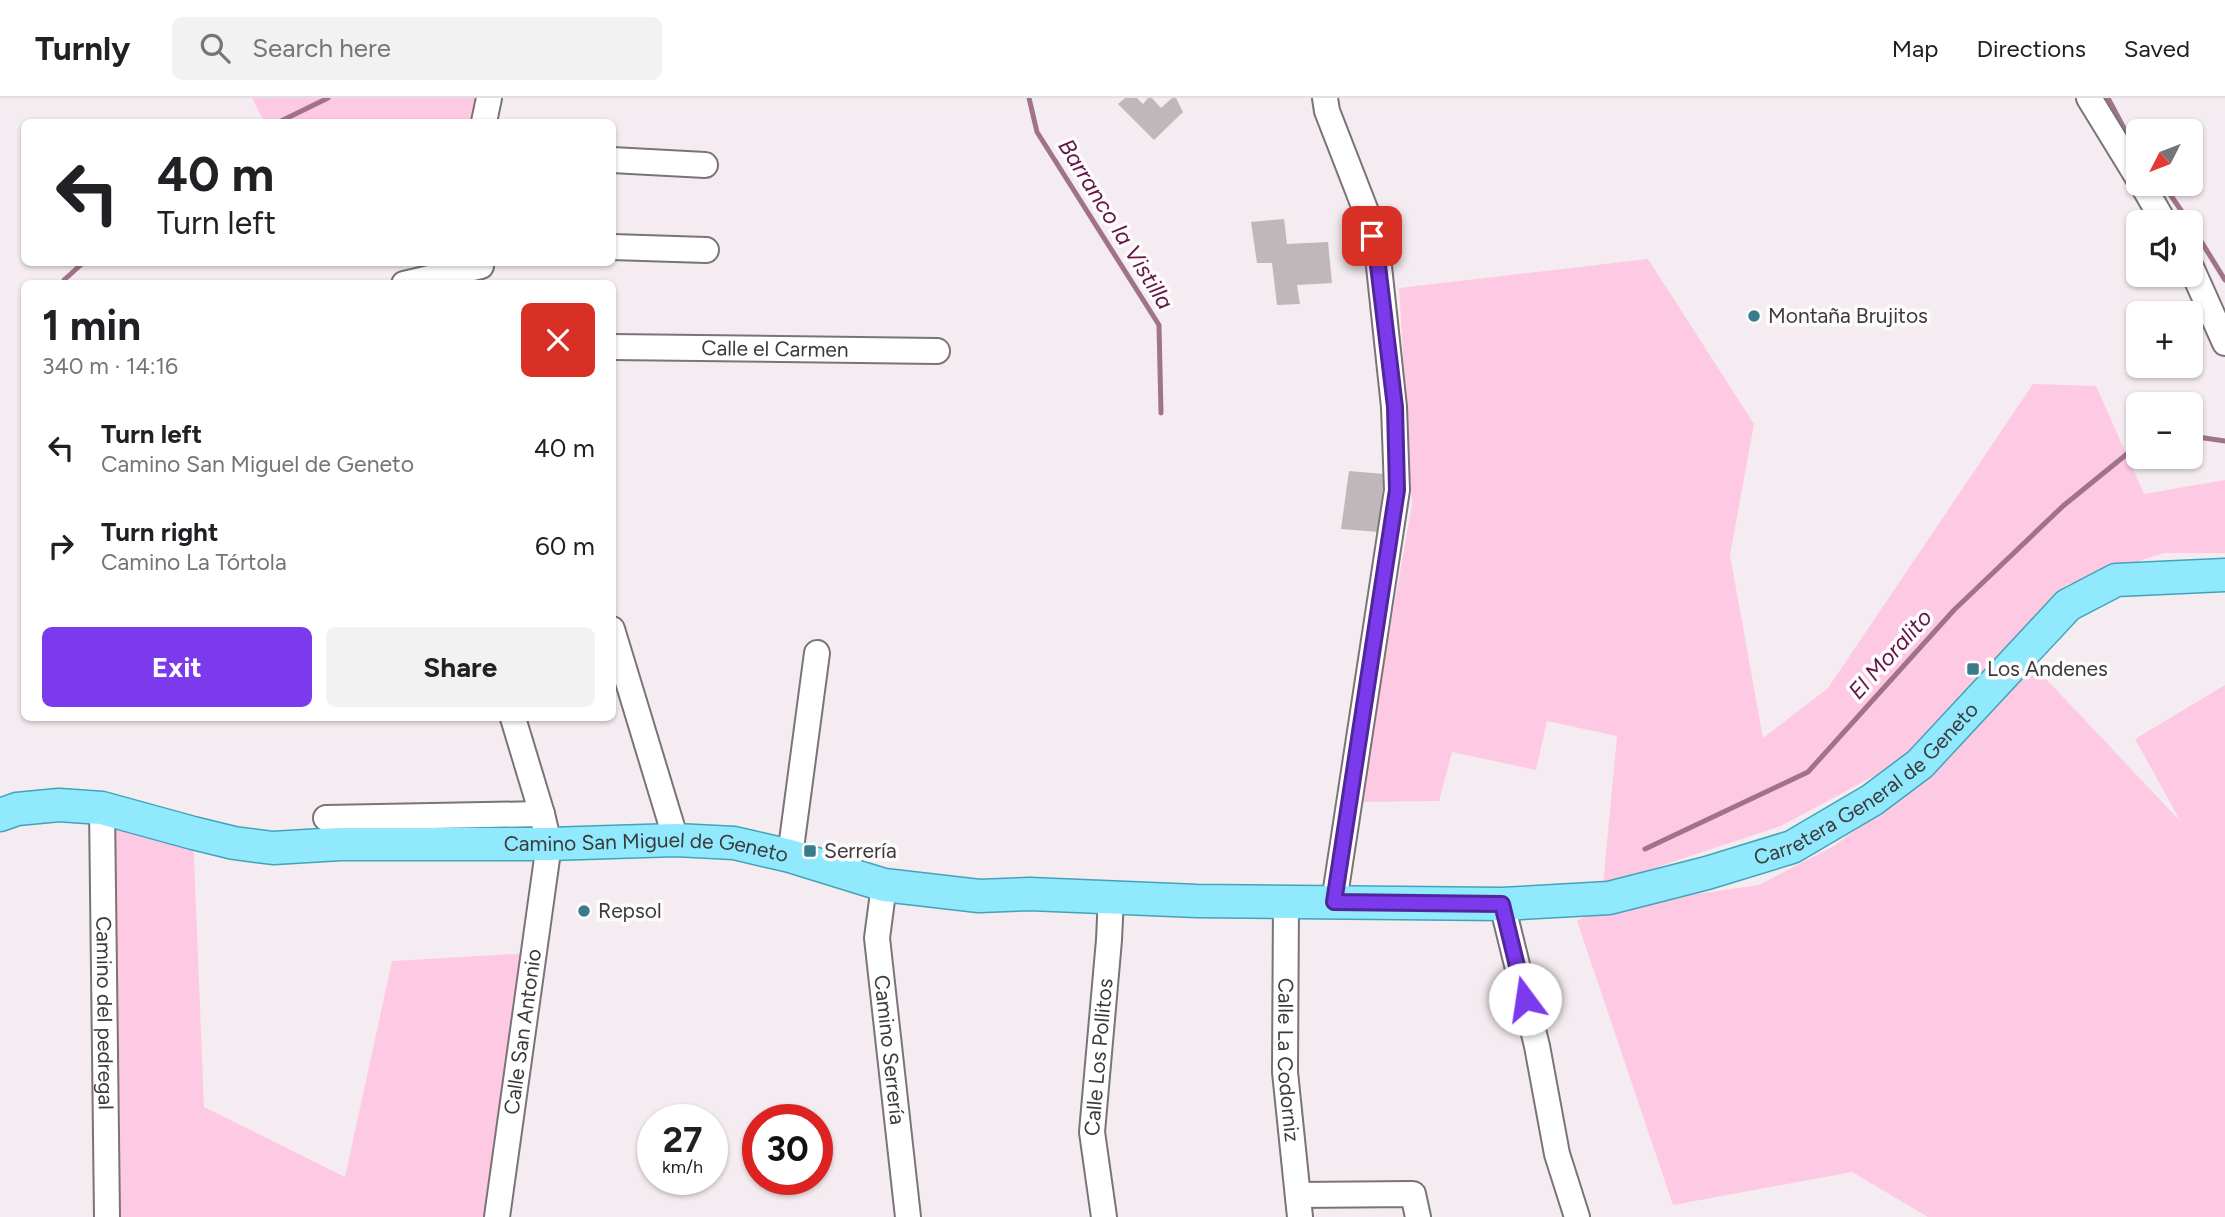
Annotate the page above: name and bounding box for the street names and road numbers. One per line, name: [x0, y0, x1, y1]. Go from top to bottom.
street label: Calle el Carmen: [701, 335, 849, 362]
street label: Carretera General de Geneto: [1751, 697, 1983, 870]
street label: Camino San Miguel de Geneto: [504, 827, 791, 867]
street label: Camino del pedregal: [91, 916, 119, 1110]
street label: Calle San Antonio: [498, 947, 546, 1116]
street label: Camino Serrería: [869, 974, 911, 1126]
street label: Calle Los Pollitos: [1079, 977, 1118, 1137]
street label: Calle La Codorniz: [1273, 978, 1305, 1143]

